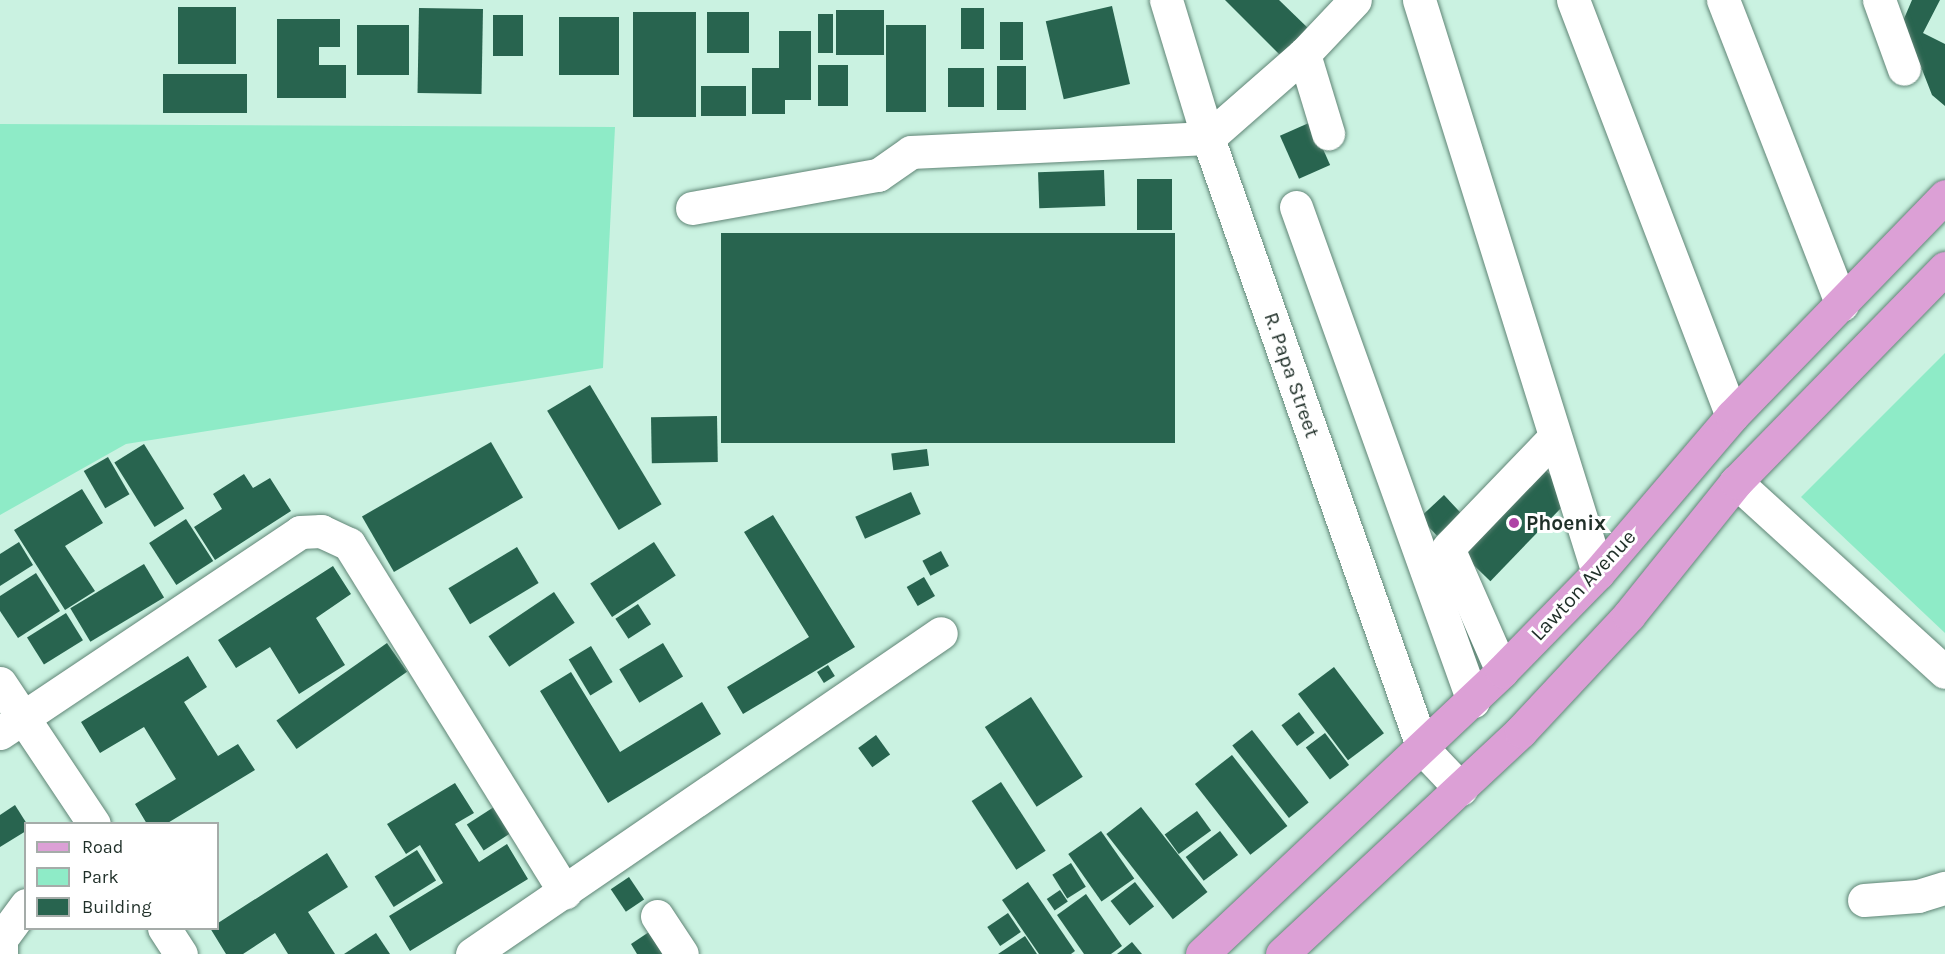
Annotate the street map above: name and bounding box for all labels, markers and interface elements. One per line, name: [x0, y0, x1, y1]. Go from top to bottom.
street label: R. Papa Street: [1259, 309, 1325, 441]
place label: Phoenix: [1526, 510, 1606, 536]
marker: Phoenix: [1507, 516, 1521, 530]
street label: Lawton Avenue: [1525, 524, 1641, 646]
legend: [24, 822, 219, 930]
text: Road: [82, 836, 123, 858]
text: Park: [82, 866, 119, 888]
text: Building: [82, 896, 152, 918]

